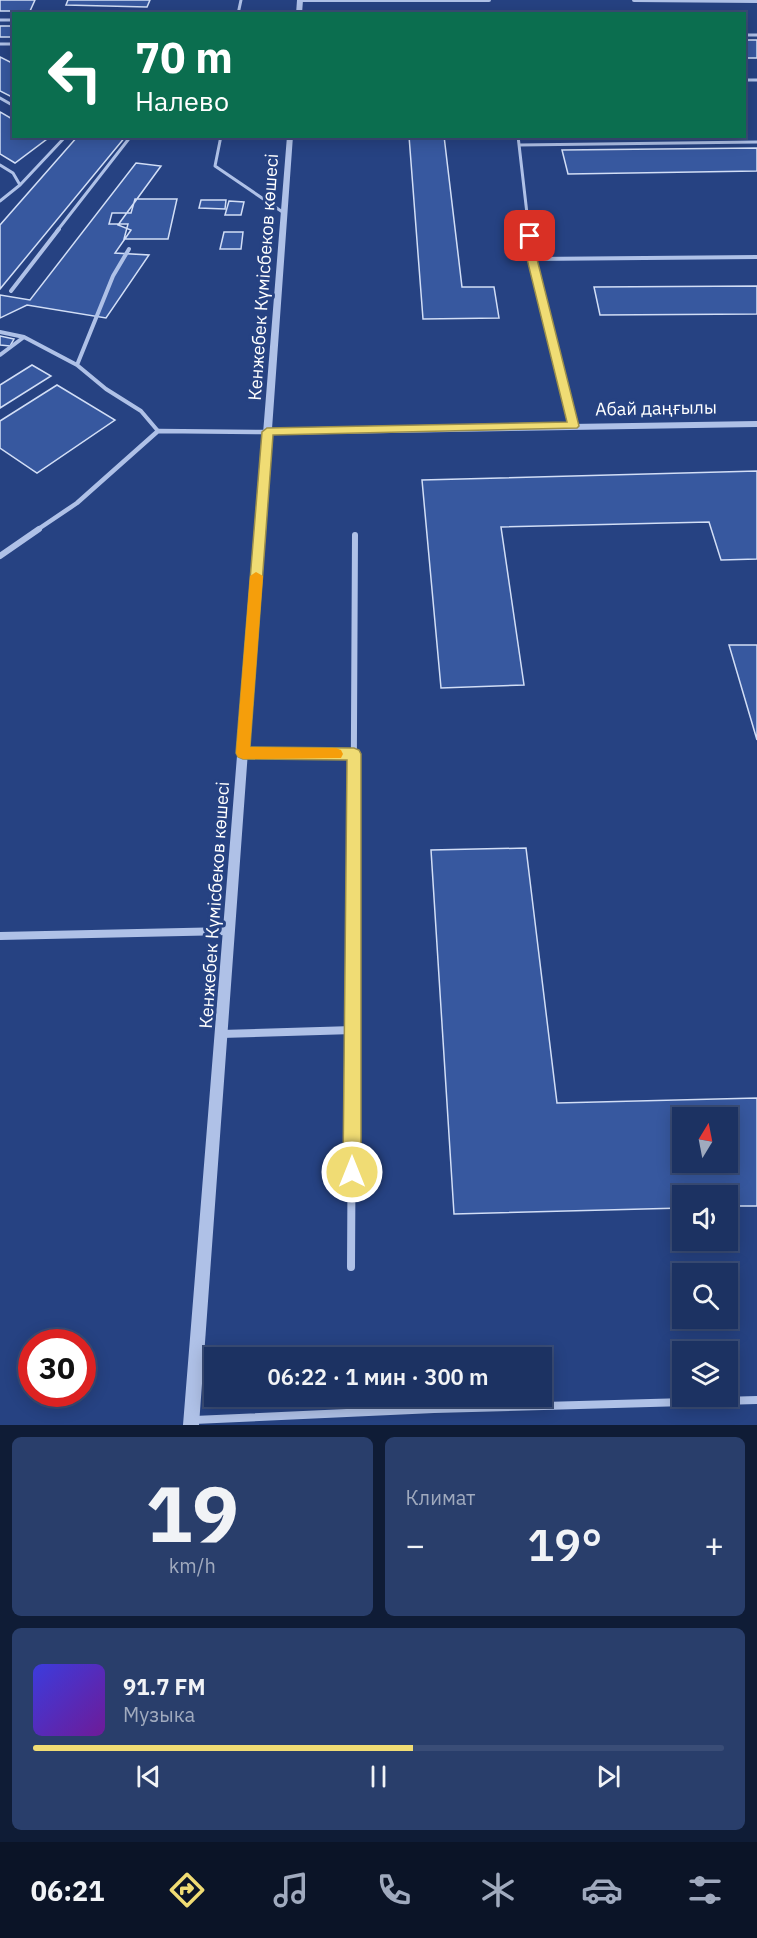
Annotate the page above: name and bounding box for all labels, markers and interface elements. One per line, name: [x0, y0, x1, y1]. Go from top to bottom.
text: 70 m: [135, 30, 233, 85]
icon: left: [36, 36, 114, 114]
text: Налево: [135, 83, 229, 118]
street label: Кенжебек Күмісбеков көшесі: [243, 153, 283, 401]
pin: [504, 210, 555, 261]
icon: arrive: [513, 219, 546, 252]
street label: Абай даңғылы: [595, 395, 717, 421]
street label: Кенжебек Күмісбеков көшесі: [194, 781, 234, 1029]
north arrow: [672, 1107, 738, 1173]
map controls: [672, 1107, 738, 1407]
position arrow: [320, 1140, 384, 1204]
button: sound: [672, 1185, 738, 1251]
button: search: [672, 1263, 738, 1329]
speed limit sign: 30: [18, 1329, 96, 1407]
button: layers: [672, 1341, 738, 1407]
text: 06:22 · 1 мин · 300 m: [267, 1362, 489, 1391]
text: 19: [145, 1462, 239, 1563]
text: Климат: [406, 1484, 476, 1511]
text: 19°: [527, 1515, 602, 1573]
text: −: [406, 1523, 425, 1566]
text: +: [704, 1523, 724, 1566]
text: km/h: [169, 1552, 216, 1579]
text: 91.7 FM: [123, 1672, 206, 1701]
text: Музыка: [123, 1701, 195, 1728]
icon: previous: [132, 1760, 165, 1793]
icon: pause: [362, 1760, 395, 1793]
icon: next: [592, 1760, 625, 1793]
icon: directions: [166, 1869, 208, 1911]
icon: music: [270, 1869, 312, 1911]
icon: phone: [373, 1869, 415, 1911]
icon: climate: [477, 1869, 519, 1911]
icon: car: [581, 1869, 623, 1911]
icon: filters: [684, 1869, 726, 1911]
text: 06:21: [31, 1873, 105, 1908]

